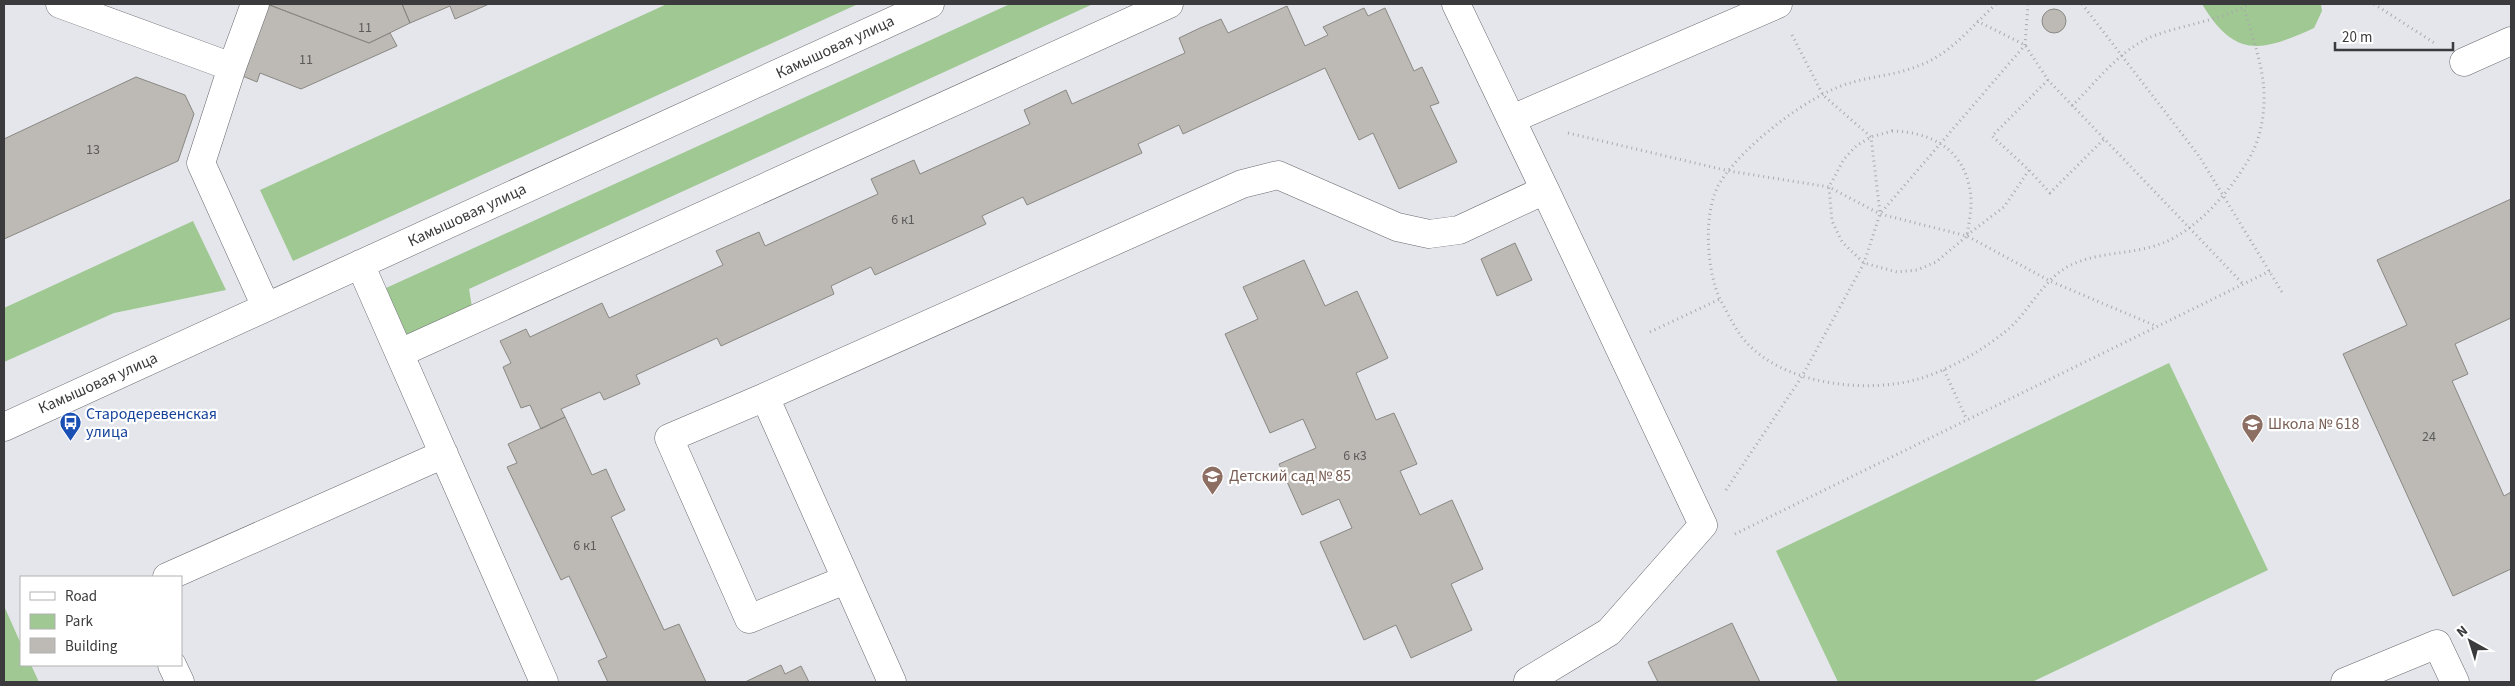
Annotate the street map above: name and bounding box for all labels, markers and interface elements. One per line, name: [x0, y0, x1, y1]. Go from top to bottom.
street label: Камышовая улица: [772, 10, 898, 84]
house number: 11: [358, 18, 372, 38]
scale bar: [2335, 20, 2452, 52]
text: 20 m: [2342, 27, 2372, 48]
house number: 11: [299, 50, 313, 70]
house number: 13: [86, 140, 100, 160]
street label: Камышовая улица: [404, 178, 530, 252]
house number: 6 к1: [891, 210, 915, 230]
street label: Камышовая улица: [35, 347, 161, 419]
place label: Стародеревенская улица: [86, 403, 217, 443]
bus stop icon: Стародеревенская улица: [58, 411, 82, 442]
school or university icon: Школа № 618: [2240, 412, 2264, 443]
place label: Школа № 618: [2268, 413, 2359, 435]
house number: 24: [2422, 427, 2436, 447]
house number: 6 к3: [1343, 446, 1367, 466]
school or university icon: Детский сад № 85: [1201, 464, 1225, 495]
place label: Детский сад № 85: [1229, 465, 1351, 487]
house number: 6 к1: [573, 536, 597, 556]
legend: [20, 576, 182, 666]
text: Road: [65, 586, 97, 607]
text: Park: [65, 611, 94, 632]
north arrow: [2445, 616, 2495, 666]
text: N: [2453, 621, 2472, 642]
text: Building: [65, 636, 118, 657]

